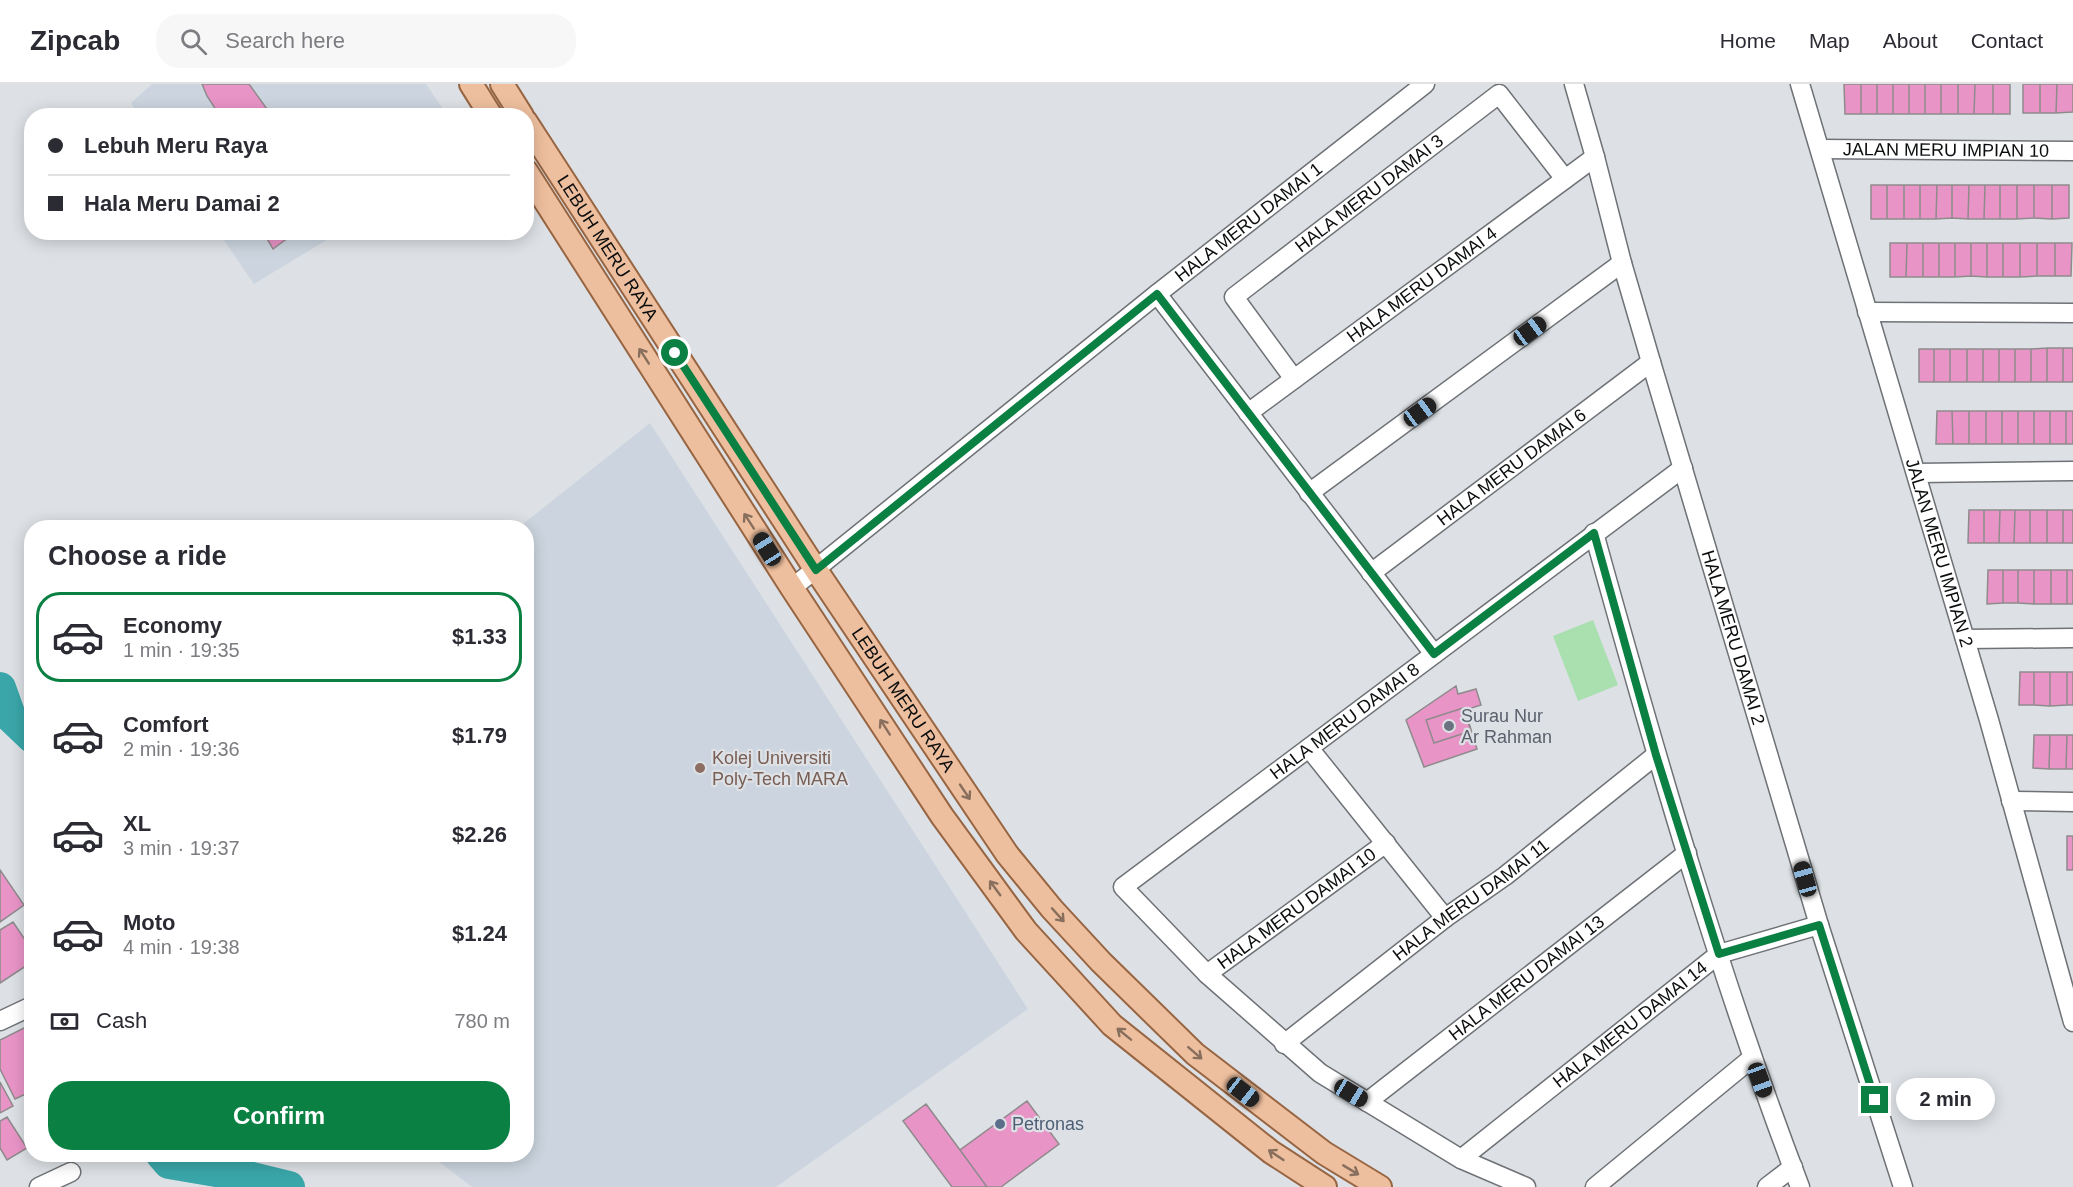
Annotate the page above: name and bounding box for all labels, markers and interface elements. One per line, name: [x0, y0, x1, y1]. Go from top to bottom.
search box: [156, 14, 576, 68]
text: Zipcab: [30, 25, 120, 56]
icon: search: [177, 25, 210, 58]
text: Search here: [225, 28, 345, 53]
text: Home: [1720, 29, 1776, 52]
text: Map: [1809, 29, 1850, 52]
text: About: [1883, 29, 1938, 52]
text: Contact: [1971, 29, 2043, 52]
street label: HALA MERU DAMAI 3: [1291, 130, 1447, 256]
text: Lebuh Meru Raya: [84, 133, 267, 158]
street label: JALAN MERU IMPIAN 10: [1843, 139, 2049, 161]
street label: HALA MERU DAMAI 1: [1171, 159, 1326, 286]
street label: LEBUH MERU RAYA: [553, 171, 662, 324]
text: Hala Meru Damai 2: [84, 191, 280, 216]
street label: HALA MERU DAMAI 4: [1343, 223, 1501, 347]
car: [1510, 313, 1550, 349]
route start: [661, 339, 688, 366]
one-way arrow: [638, 348, 650, 365]
car: [1400, 394, 1440, 430]
street label: HALA MERU DAMAI 6: [1433, 405, 1590, 530]
street label: JALAN MERU IMPIAN 2: [1902, 456, 1977, 650]
one-way arrow: [743, 512, 756, 529]
car: [750, 529, 784, 569]
text: Choose a ride: [48, 541, 227, 571]
street label: HALA MERU DAMAI 2: [1698, 548, 1769, 727]
icon: car: [51, 610, 105, 664]
text: Economy: [123, 613, 222, 638]
text: $1.33: [452, 624, 507, 649]
street label: LEBUH MERU RAYA: [848, 624, 959, 776]
text: 1 min · 19:35: [123, 639, 240, 661]
street label: HALA MERU DAMAI 8: [1266, 659, 1423, 783]
place label: Surau Nur Ar Rahman: [1461, 706, 1552, 747]
icon: car: [51, 709, 105, 763]
text: Comfort: [123, 712, 209, 737]
one-way arrow: [878, 719, 891, 736]
marker: Surau Nur Ar Rahman: [1442, 719, 1456, 733]
text: $1.79: [452, 723, 507, 748]
text: 2 min · 19:36: [123, 738, 240, 760]
place label: Kolej Universiti Poly-Tech MARA: [712, 748, 848, 789]
marker: Kolej Universiti Poly-Tech MARA: [693, 761, 707, 775]
one-way arrow: [959, 783, 971, 800]
icon: car: [51, 808, 105, 862]
text: XL: [123, 811, 151, 836]
text: $2.26: [452, 822, 507, 847]
street label: HALA MERU DAMAI 11: [1389, 835, 1553, 965]
text: 3 min · 19:37: [123, 837, 240, 859]
street label: HALA MERU DAMAI 10: [1214, 844, 1380, 973]
car: [1791, 859, 1819, 899]
one-way arrow: [989, 881, 1001, 897]
icon: car: [51, 907, 105, 961]
one-way arrow: [1051, 907, 1065, 922]
text: Moto: [123, 910, 176, 935]
street label: HALA MERU DAMAI 13: [1445, 911, 1608, 1045]
text: $1.24: [452, 921, 507, 946]
text: 4 min · 19:38: [123, 936, 240, 958]
street label: HALA MERU DAMAI 14: [1549, 957, 1711, 1092]
icon: cash: [48, 1005, 81, 1038]
text: Cash: [96, 1008, 147, 1033]
text: 780 m: [454, 1010, 510, 1032]
one-way arrow: [1116, 1028, 1132, 1041]
one-way arrow: [1187, 1046, 1202, 1060]
car: [1745, 1060, 1775, 1100]
car: [1223, 1074, 1263, 1110]
car: [1331, 1076, 1371, 1110]
callout: 2 min: [1896, 1079, 1995, 1121]
button: Confirm: [48, 1081, 510, 1150]
route end: [1861, 1086, 1888, 1113]
text: 2 min: [1919, 1088, 1972, 1110]
place label: Petronas: [1012, 1114, 1084, 1134]
marker: Petronas: [993, 1117, 1007, 1131]
one-way arrow: [1269, 1149, 1285, 1161]
one-way arrow: [1342, 1164, 1359, 1176]

